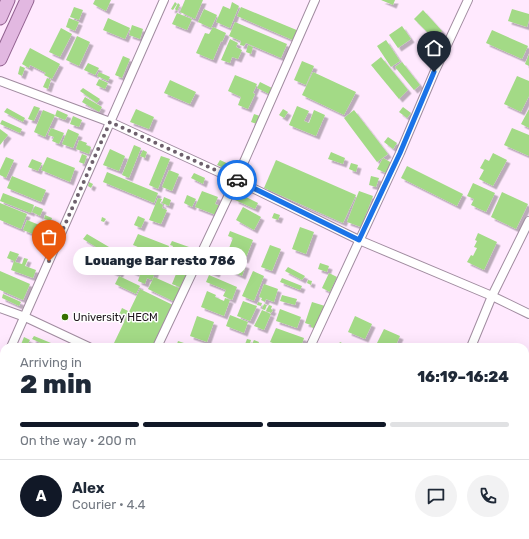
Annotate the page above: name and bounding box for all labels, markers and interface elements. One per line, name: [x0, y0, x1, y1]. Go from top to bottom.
pin: [417, 31, 451, 72]
icon: home: [423, 37, 445, 59]
courier: [217, 160, 257, 200]
icon: car: [226, 169, 248, 191]
pin: [32, 220, 66, 261]
icon: bag: [38, 226, 60, 248]
callout: Louange Bar resto 786: [73, 247, 247, 275]
text: Louange Bar resto 786: [85, 253, 235, 268]
place label: University HECM: [73, 311, 158, 324]
marker: University HECM: [60, 312, 70, 322]
text: Arriving in: [20, 355, 82, 370]
text: 16:19–16:24: [417, 368, 509, 386]
text: 2 min: [20, 369, 92, 400]
text: On the way · 200 m: [20, 433, 136, 448]
button: chat: [415, 475, 457, 517]
button: phone: [467, 475, 509, 517]
text: Alex: [72, 479, 105, 497]
text: A: [36, 487, 46, 505]
text: Courier · 4.4: [72, 497, 146, 512]

